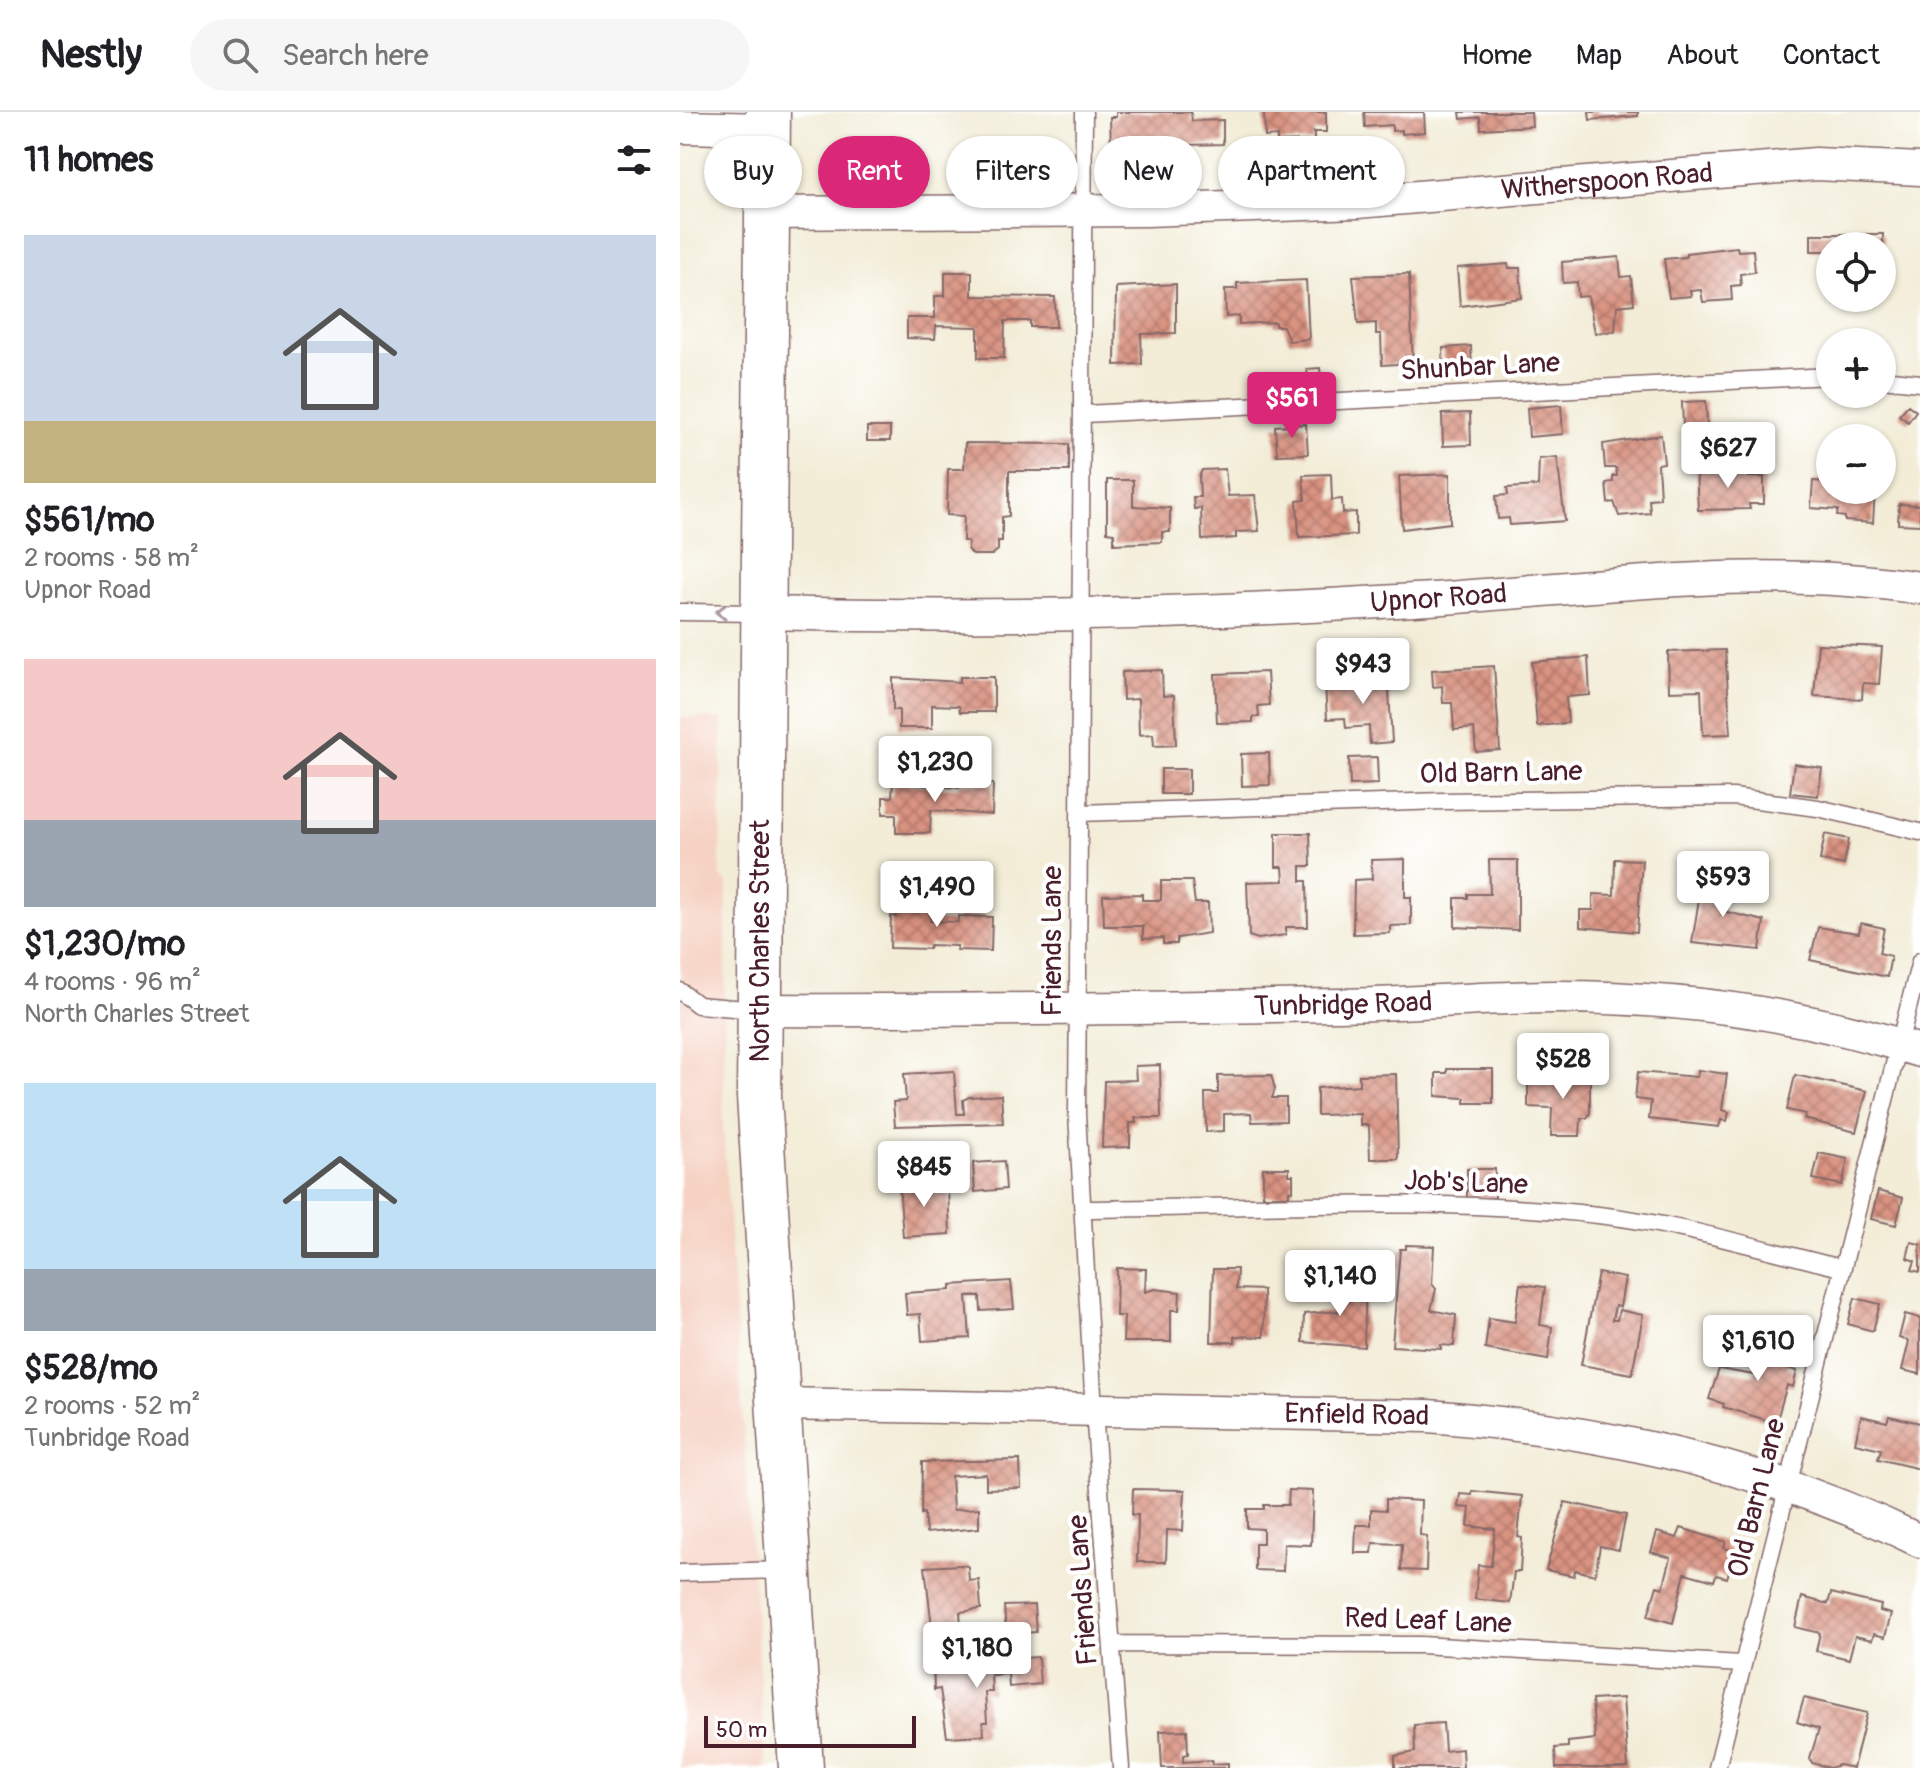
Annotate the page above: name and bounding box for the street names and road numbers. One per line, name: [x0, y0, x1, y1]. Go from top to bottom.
street label: Witherspoon Road: [1500, 155, 1714, 208]
street label: Shunbar Lane: [1399, 345, 1561, 389]
street label: Upnor Road: [1369, 576, 1508, 620]
street label: Old Barn Lane: [1419, 754, 1583, 792]
street label: North Charles Street: [743, 819, 778, 1062]
street label: Friends Lane: [1035, 865, 1070, 1016]
street label: Tunbridge Road: [1253, 984, 1433, 1024]
street label: Job's Lane: [1403, 1163, 1529, 1203]
street label: Enfield Road: [1284, 1396, 1430, 1434]
street label: Old Barn Lane: [1720, 1415, 1794, 1581]
street label: Friends Lane: [1060, 1513, 1106, 1666]
street label: Red Leaf Lane: [1344, 1601, 1513, 1641]

